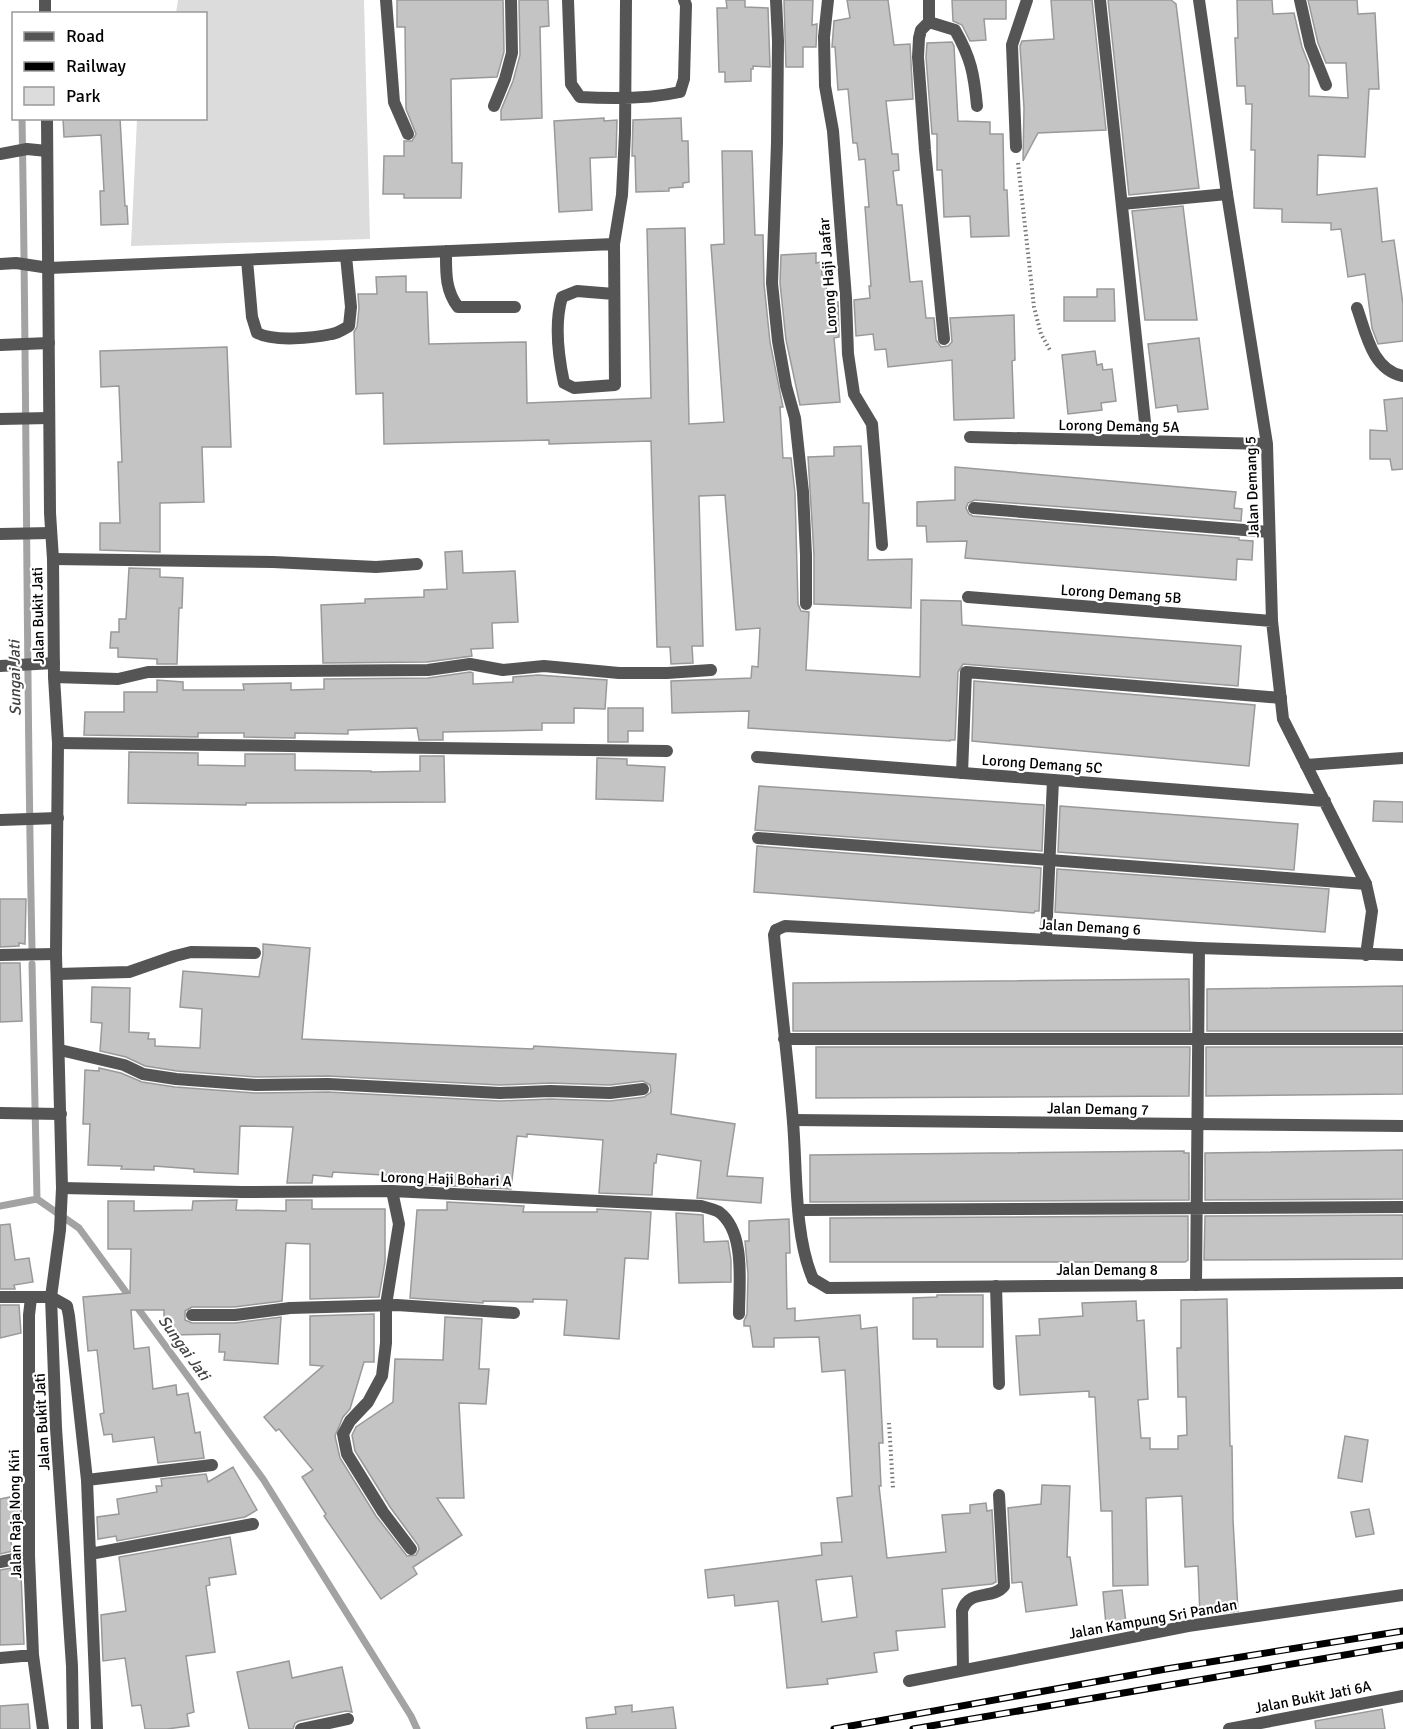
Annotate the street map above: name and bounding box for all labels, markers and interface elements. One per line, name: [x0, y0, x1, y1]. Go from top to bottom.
legend: [12, 12, 207, 120]
text: Road: [66, 25, 105, 47]
text: Railway: [66, 55, 127, 77]
text: Park: [66, 85, 101, 107]
street label: Lorong Haji Jaafar: [815, 217, 841, 335]
street label: Lorong Demang 5A: [1058, 416, 1180, 436]
street label: Jalan Demang 5: [1241, 436, 1263, 538]
street label: Jalan Bukit Jati: [28, 567, 48, 665]
street label: Lorong Demang 5B: [1060, 581, 1182, 607]
water label: Sungai Jati: [4, 638, 26, 716]
street label: Lorong Demang 5C: [981, 751, 1103, 777]
street label: Jalan Demang 6: [1039, 915, 1141, 939]
street label: Jalan Demang 7: [1047, 1099, 1149, 1119]
street label: Lorong Haji Bohari A: [380, 1168, 512, 1190]
street label: Jalan Demang 8: [1056, 1261, 1158, 1279]
water label: Sungai Jati: [154, 1312, 215, 1386]
street label: Jalan Bukit Jati: [30, 1373, 54, 1471]
street label: Jalan Raja Nong Kiri: [5, 1449, 25, 1579]
street label: Jalan Kampung Sri Pandan: [1067, 1595, 1239, 1643]
street label: Jalan Bukit Jati 6A: [1253, 1677, 1373, 1717]

